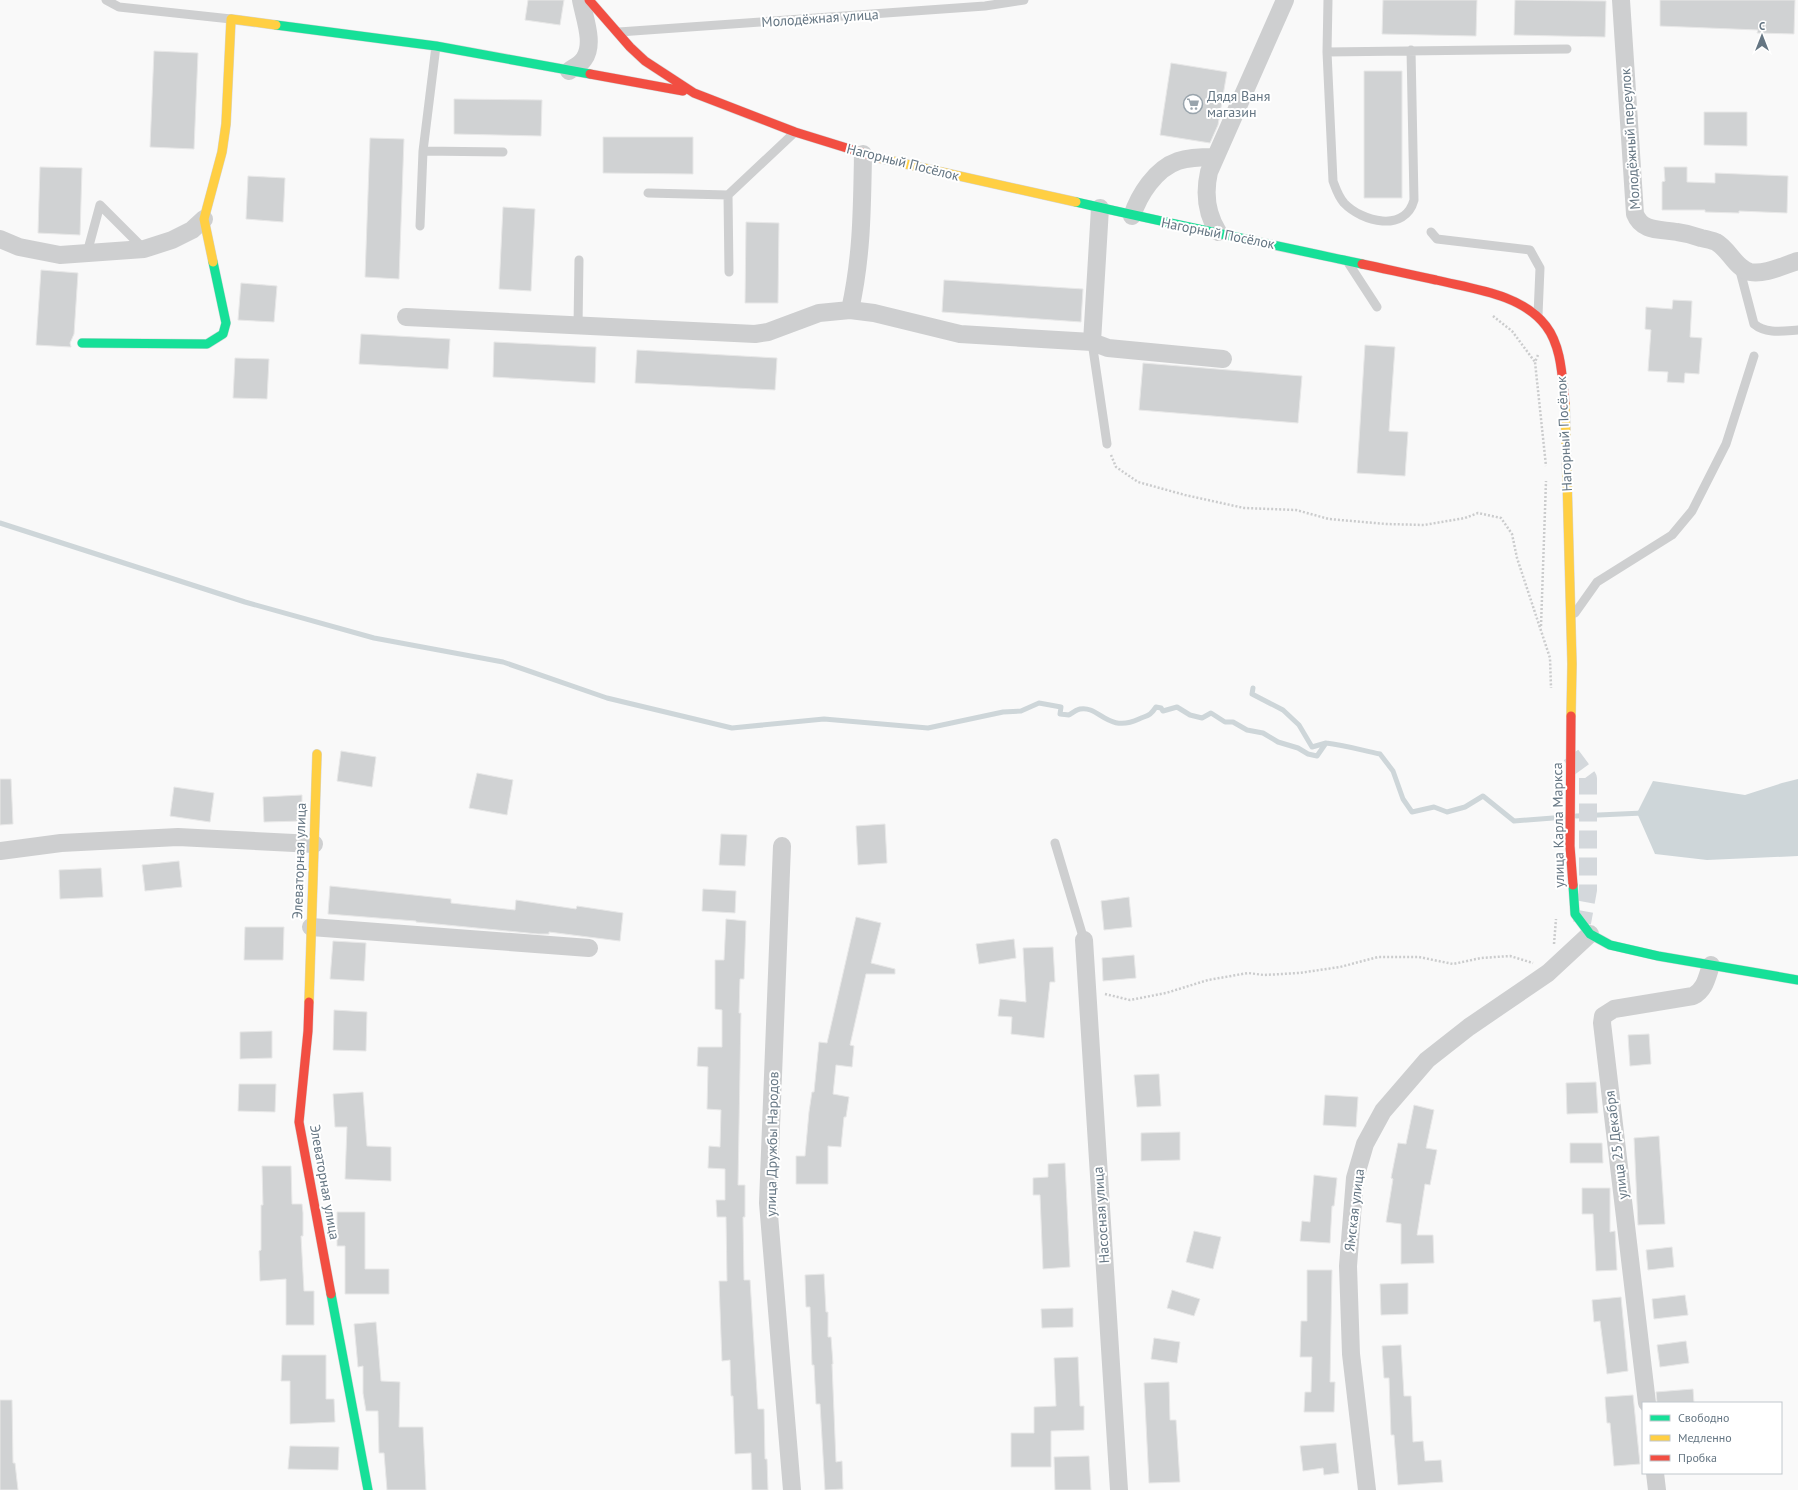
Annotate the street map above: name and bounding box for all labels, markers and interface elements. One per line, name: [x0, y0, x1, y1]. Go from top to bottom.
street label: Молодёжная улица: [761, 5, 879, 31]
north arrow: [1742, 16, 1782, 56]
text: С: [1759, 19, 1765, 33]
street label: Молодёжный переулок: [1616, 67, 1644, 210]
place label: Дядя Ваня магазин: [1207, 87, 1270, 121]
supermarket icon: Дядя Ваня магазин: [1182, 93, 1204, 115]
street label: Нагорный Посёлок: [845, 139, 961, 185]
street label: Нагорный Посёлок: [1160, 213, 1277, 253]
street label: Нагорный Посёлок: [1552, 376, 1576, 492]
street label: улица Карла Маркса: [1548, 762, 1568, 888]
street label: Элеваторная улица: [288, 802, 310, 920]
street label: улица Дружбы Народов: [762, 1071, 782, 1217]
street label: улица 25 Декабря: [1600, 1090, 1632, 1200]
street label: Элеваторная улица: [306, 1123, 344, 1241]
street label: Насосная улица: [1089, 1166, 1113, 1264]
street label: Ямская улица: [1340, 1168, 1368, 1252]
legend: [1642, 1402, 1782, 1474]
text: Свободно: [1678, 1410, 1729, 1425]
text: Медленно: [1678, 1430, 1732, 1445]
text: Пробка: [1678, 1450, 1717, 1465]

